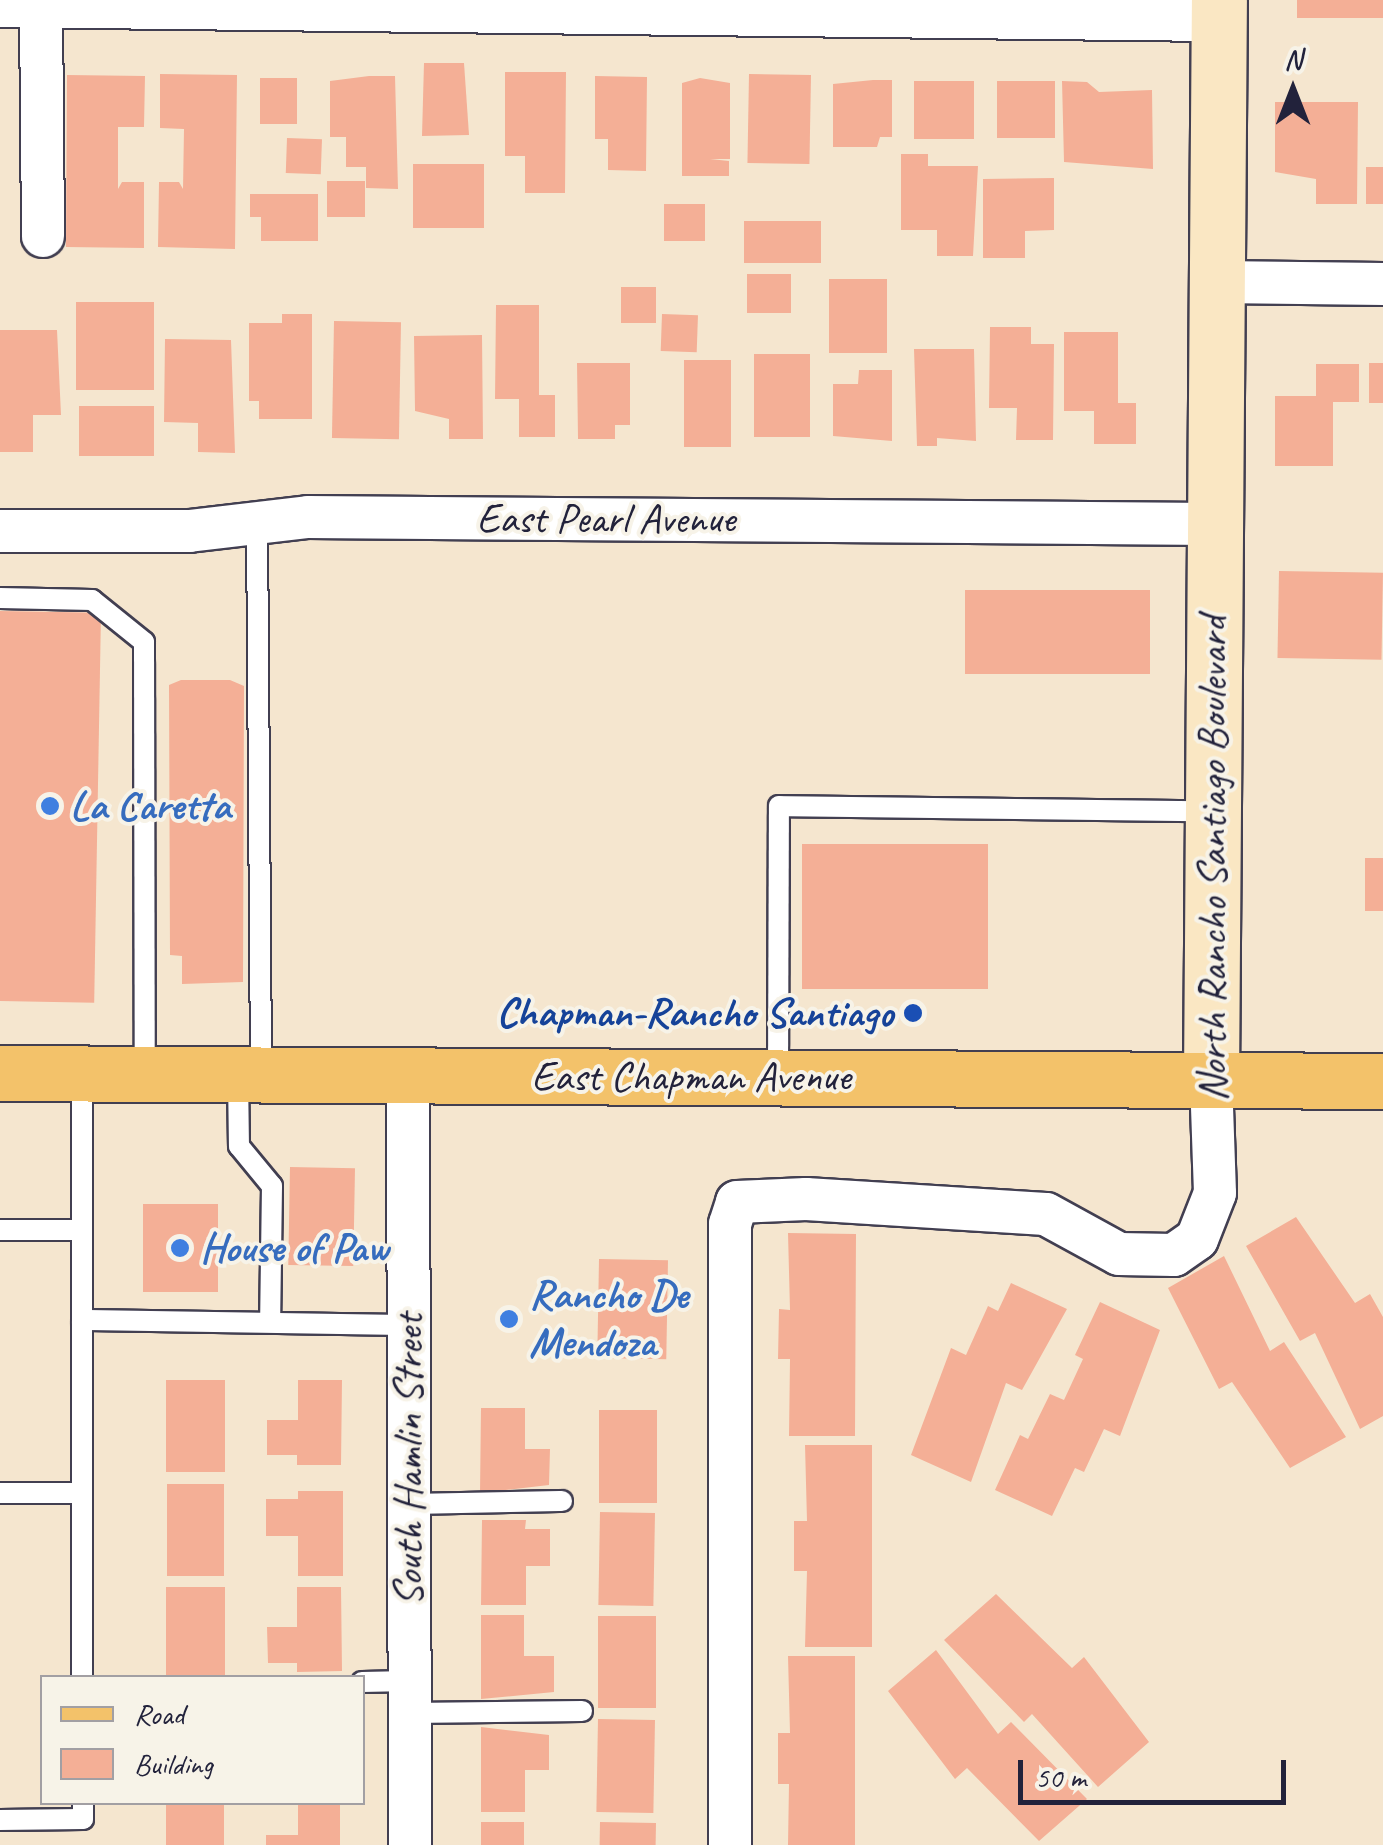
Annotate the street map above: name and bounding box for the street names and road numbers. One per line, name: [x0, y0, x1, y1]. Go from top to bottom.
street label: East Pearl Avenue: [478, 494, 734, 544]
street label: North Rancho Santiago Boulevard: [1188, 614, 1238, 1104]
street label: East Chapman Avenue: [532, 1052, 850, 1102]
street label: South Hamlin Street: [384, 1313, 434, 1607]

